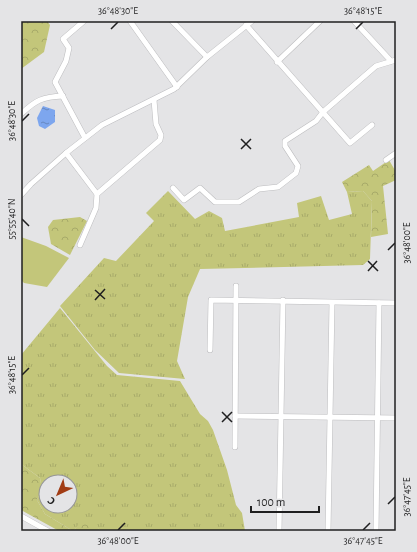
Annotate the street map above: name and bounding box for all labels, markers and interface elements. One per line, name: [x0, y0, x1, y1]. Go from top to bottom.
text: 36°48'30"E: [98, 6, 138, 16]
text: 36°48'15"E: [344, 6, 382, 16]
text: 36°48'30"E: [7, 101, 17, 141]
text: 55°55'40"N: [7, 198, 17, 240]
text: 36°48'00"E: [402, 222, 412, 264]
text: 36°48'15"E: [7, 356, 17, 394]
north arrow: [38, 474, 78, 514]
text: 36°47'45"E: [402, 477, 412, 517]
scale bar: [251, 488, 319, 514]
text: С: [45, 495, 57, 507]
text: 100 m: [257, 496, 285, 508]
text: 36°48'00"E: [97, 536, 139, 546]
text: 36°47'45"E: [344, 536, 383, 546]

